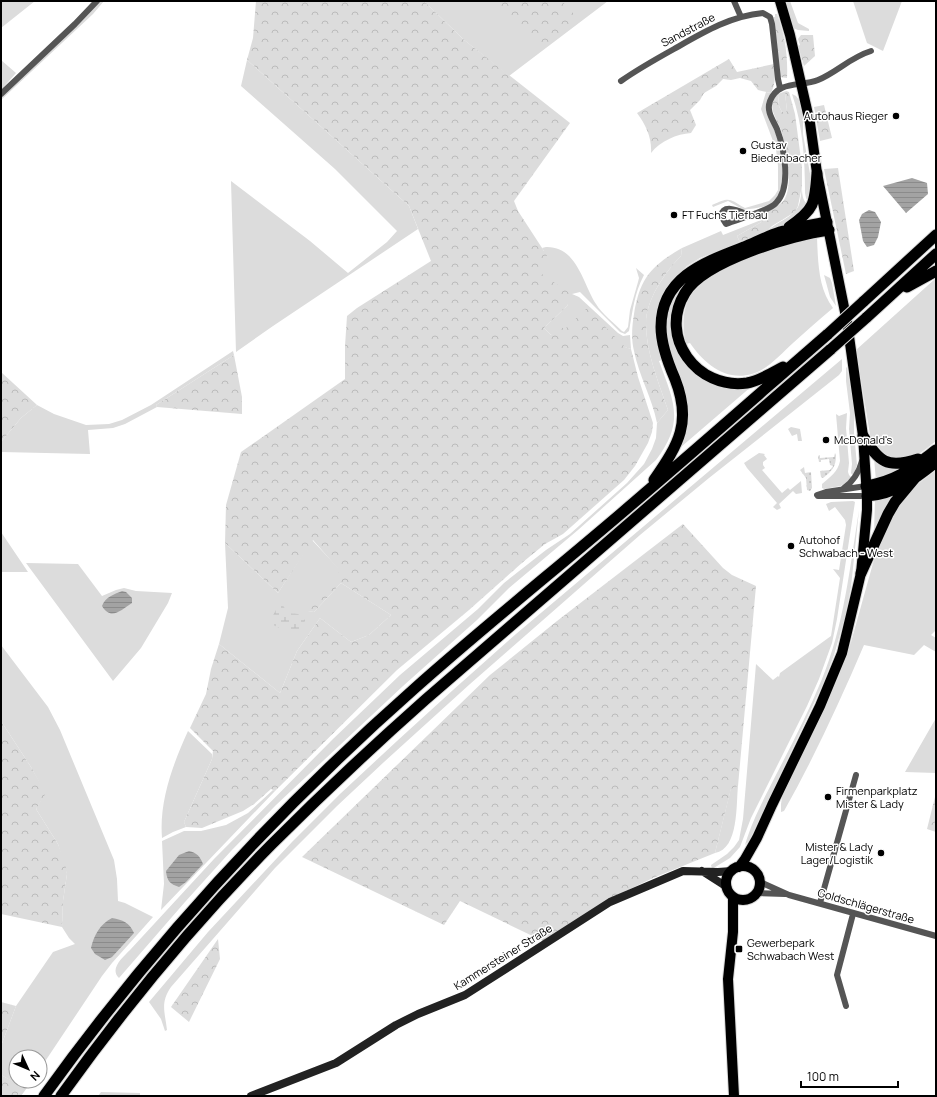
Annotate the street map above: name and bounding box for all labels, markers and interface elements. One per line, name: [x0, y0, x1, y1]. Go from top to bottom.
street label: Sandstraße: [658, 9, 718, 50]
place label: Autohaus Rieger: [804, 108, 888, 123]
marker: Autohaus Rieger: [891, 111, 901, 121]
place label: Gustav Biedenbacher: [751, 137, 822, 165]
marker: Gustav Biedenbacher: [738, 146, 748, 156]
place label: FT Fuchs Tiefbau: [682, 207, 768, 222]
marker: FT Fuchs Tiefbau: [669, 210, 679, 220]
place label: McDonald's: [834, 432, 892, 447]
marker: McDonald's: [821, 435, 831, 445]
place label: Autohof Schwabach - West: [799, 532, 893, 560]
marker: Autohof Schwabach - West: [786, 541, 796, 551]
place label: Firmenparkplatz Mister & Lady: [836, 783, 918, 811]
marker: Firmenparkplatz Mister & Lady: [823, 792, 833, 802]
place label: Mister & Lady Lager/Logistik: [801, 839, 874, 867]
marker: Mister & Lady Lager/Logistik: [876, 848, 886, 858]
street label: Goldschlägerstraße: [816, 885, 917, 927]
street label: Kammersteiner Straße: [451, 920, 555, 993]
place label: Gewerbepark Schwabach West: [747, 935, 834, 963]
marker: Gewerbepark Schwabach West: [734, 944, 744, 954]
north arrow: [8, 1049, 48, 1089]
scale bar: [801, 1063, 898, 1089]
text: N: [27, 1068, 44, 1084]
text: 100 m: [807, 1068, 839, 1085]

